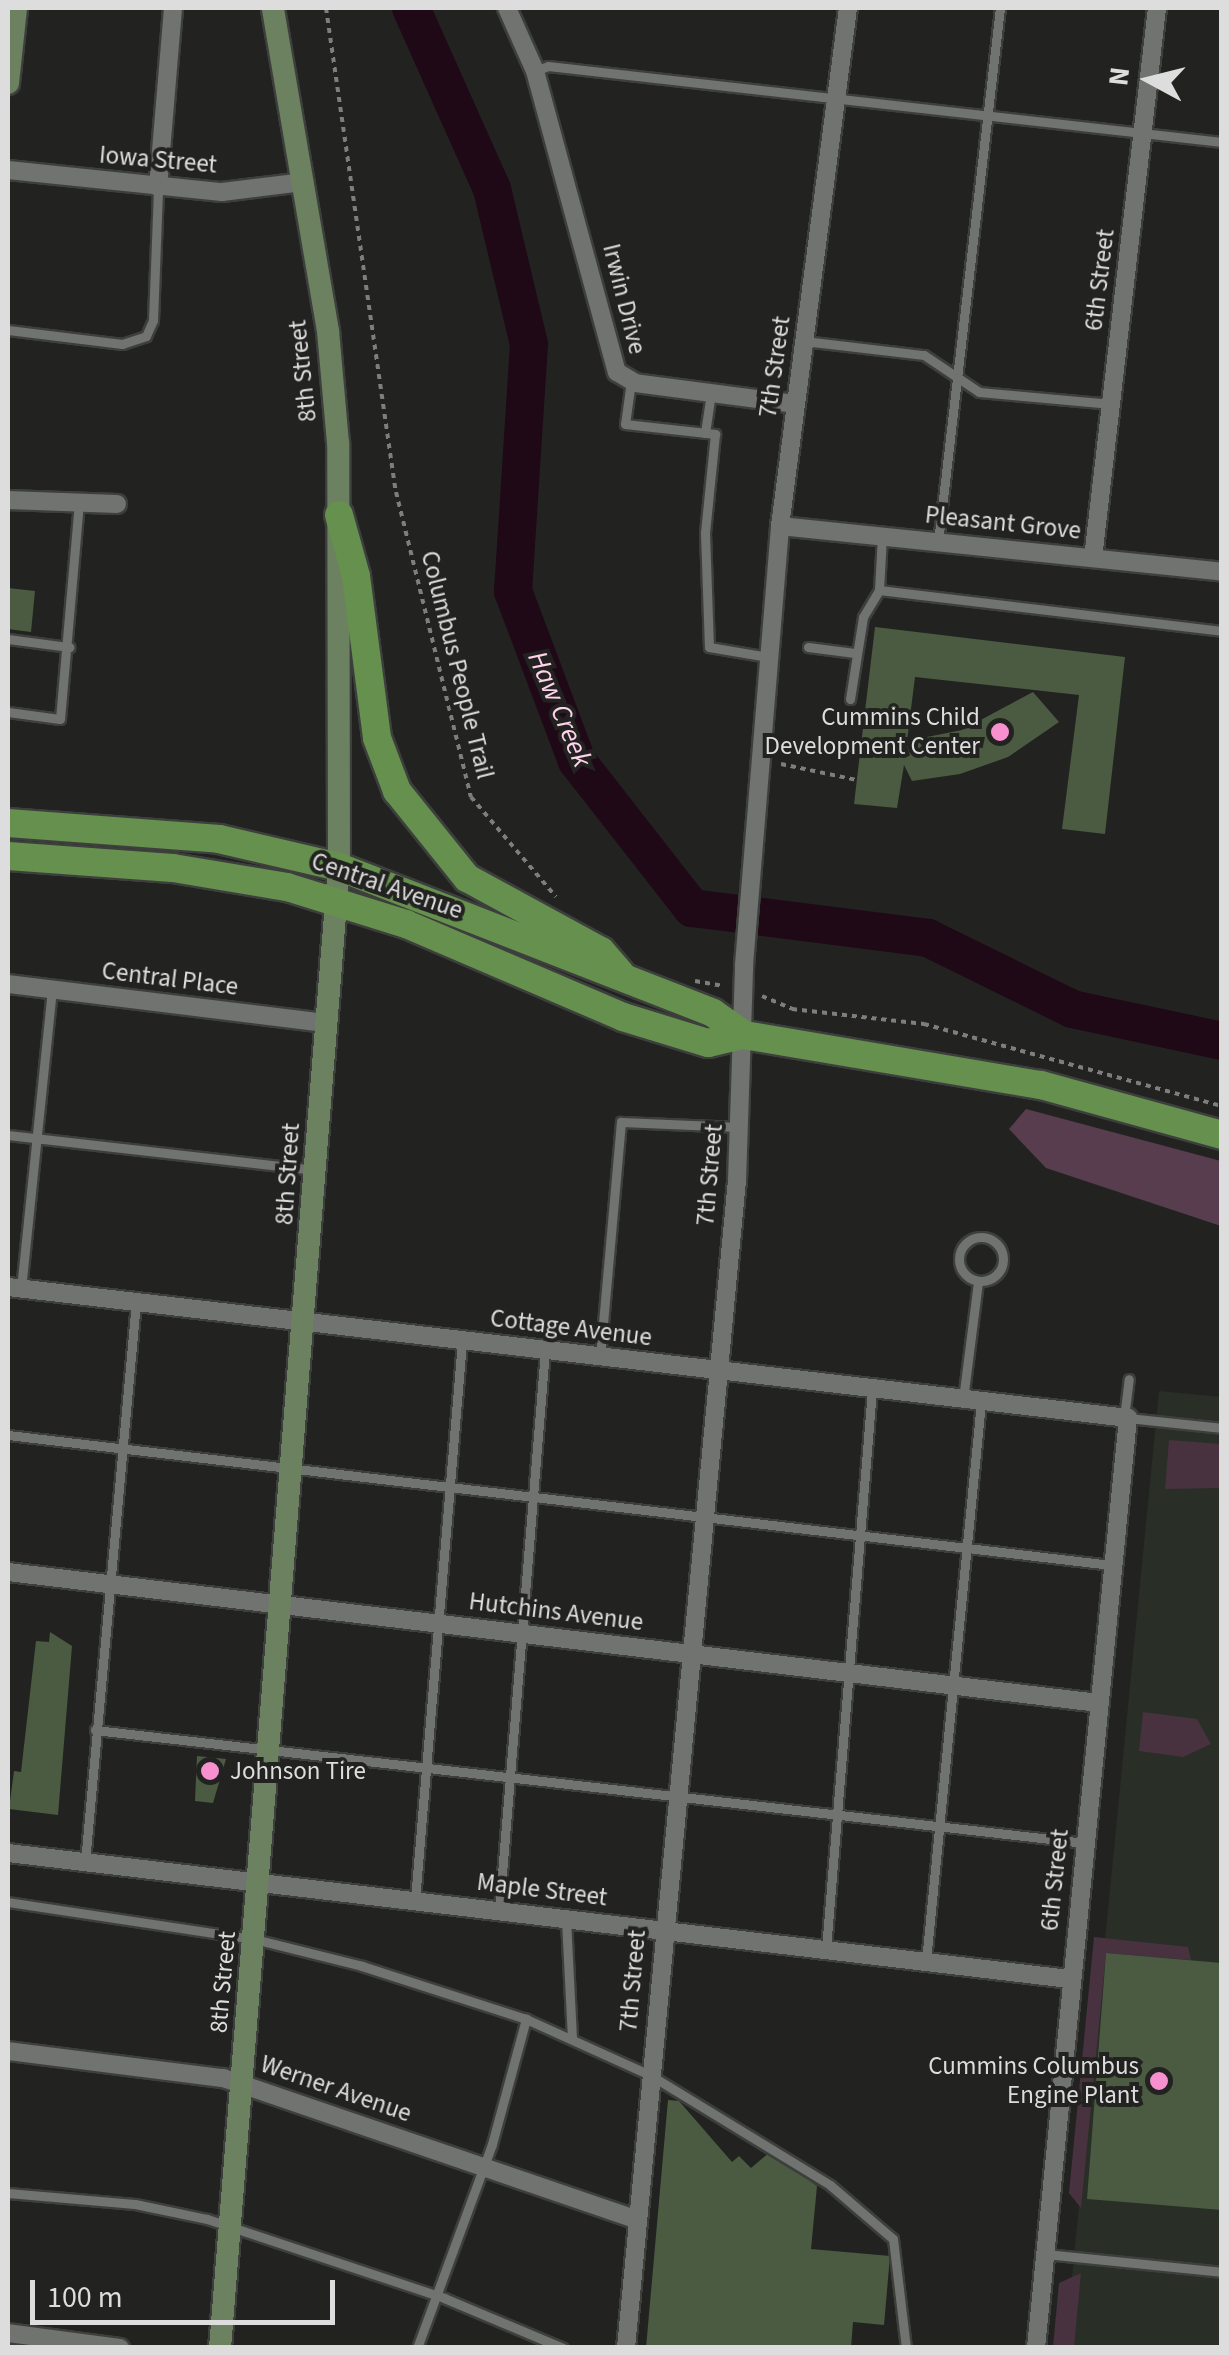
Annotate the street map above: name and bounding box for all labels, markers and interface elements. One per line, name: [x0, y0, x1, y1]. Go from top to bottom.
north arrow: [1099, 30, 1199, 130]
text: N: [1098, 65, 1140, 88]
street label: Iowa Street: [98, 140, 218, 180]
street label: 6th Street: [1079, 227, 1121, 333]
street label: Irwin Drive: [596, 241, 652, 357]
street label: 7th Street: [753, 314, 797, 420]
street label: 8th Street: [283, 319, 323, 423]
street label: Pleasant Grove: [924, 500, 1082, 546]
street label: Columbus People Trail: [414, 548, 500, 782]
water label: Haw Creek: [521, 646, 599, 772]
place label: Cummins Child Development Center: [765, 703, 980, 762]
marker: Cummins Child Development Center: [989, 721, 1011, 743]
street label: Central Avenue: [307, 846, 467, 926]
street label: Central Place: [100, 956, 240, 1002]
street label: 8th Street: [269, 1122, 307, 1226]
street label: 7th Street: [691, 1123, 729, 1227]
street label: Cottage Avenue: [488, 1303, 654, 1353]
street label: Hutchins Avenue: [467, 1586, 645, 1638]
place label: Johnson Tire: [230, 1756, 366, 1786]
marker: Johnson Tire: [199, 1760, 221, 1782]
street label: 6th Street: [1035, 1828, 1075, 1932]
street label: Maple Street: [475, 1867, 609, 1913]
street label: 7th Street: [614, 1929, 652, 2033]
street label: 8th Street: [204, 1930, 242, 2034]
street label: Werner Avenue: [257, 2049, 415, 2129]
place label: Cummins Columbus Engine Plant: [928, 2052, 1139, 2111]
marker: Cummins Columbus Engine Plant: [1148, 2070, 1170, 2092]
scale bar: [35, 2260, 340, 2322]
text: 100 m: [47, 2276, 123, 2319]

